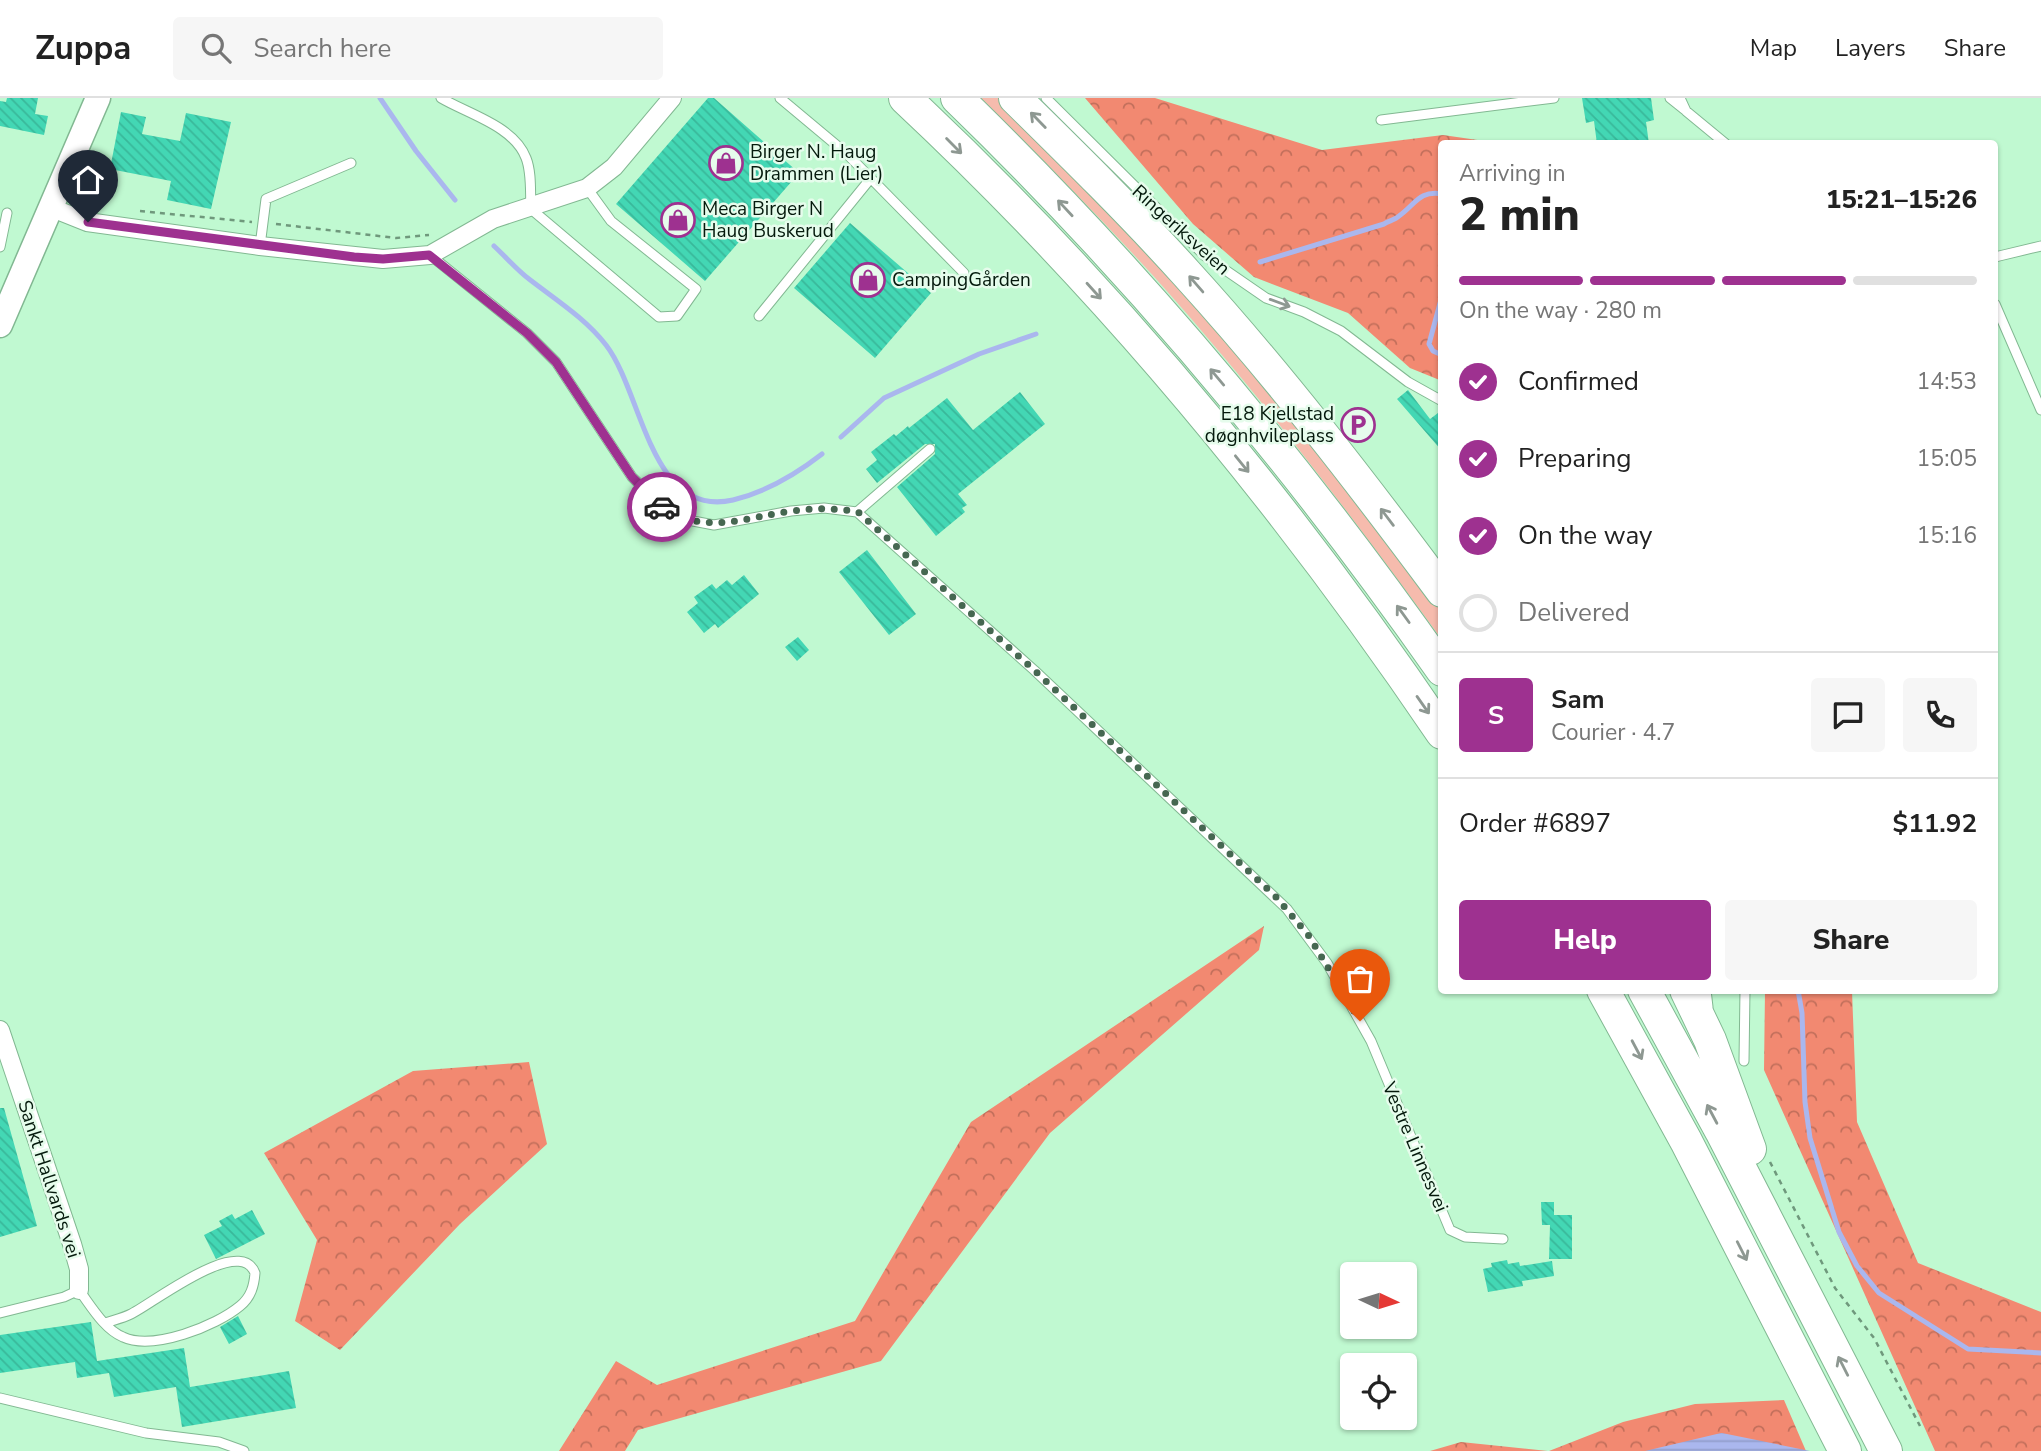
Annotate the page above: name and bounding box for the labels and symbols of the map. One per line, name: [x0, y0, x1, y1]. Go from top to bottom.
one-way arrow: [1029, 112, 1046, 129]
one-way arrow: [945, 137, 962, 154]
place label: Birger N. Haug Drammen (Lier): [750, 139, 883, 187]
shop icon: Birger N. Haug Drammen (Lier): [707, 144, 745, 182]
pin: [58, 150, 118, 222]
street label: Ringeriksveien: [1126, 179, 1236, 281]
place label: Meca Birger N Haug Buskerud: [702, 196, 834, 244]
one-way arrow: [1057, 199, 1073, 217]
shop icon: Meca Birger N Haug Buskerud: [659, 201, 697, 239]
shop icon: CampingGården: [849, 261, 887, 299]
place label: CampingGården: [892, 267, 1031, 293]
one-way arrow: [1188, 275, 1204, 293]
one-way arrow: [1086, 282, 1102, 300]
one-way arrow: [1268, 298, 1290, 310]
one-way arrow: [1209, 369, 1225, 387]
place label: E18 Kjellstad døgnhvileplass: [1205, 401, 1334, 449]
parking icon: E18 Kjellstad døgnhvileplass: [1339, 406, 1377, 444]
one-way arrow: [1234, 454, 1250, 472]
courier: [627, 472, 697, 542]
one-way arrow: [1379, 508, 1394, 527]
one-way arrow: [1395, 605, 1410, 624]
one-way arrow: [1416, 695, 1430, 714]
pin: [1330, 949, 1390, 1021]
one-way arrow: [1630, 1039, 1644, 1060]
street label: Vestre Linnesvei: [1375, 1077, 1454, 1216]
street label: Sankt Hallvards vei: [11, 1097, 87, 1261]
one-way arrow: [1705, 1105, 1719, 1125]
one-way arrow: [1736, 1240, 1750, 1261]
north arrow: [1340, 1262, 1418, 1339]
one-way arrow: [1835, 1356, 1849, 1377]

